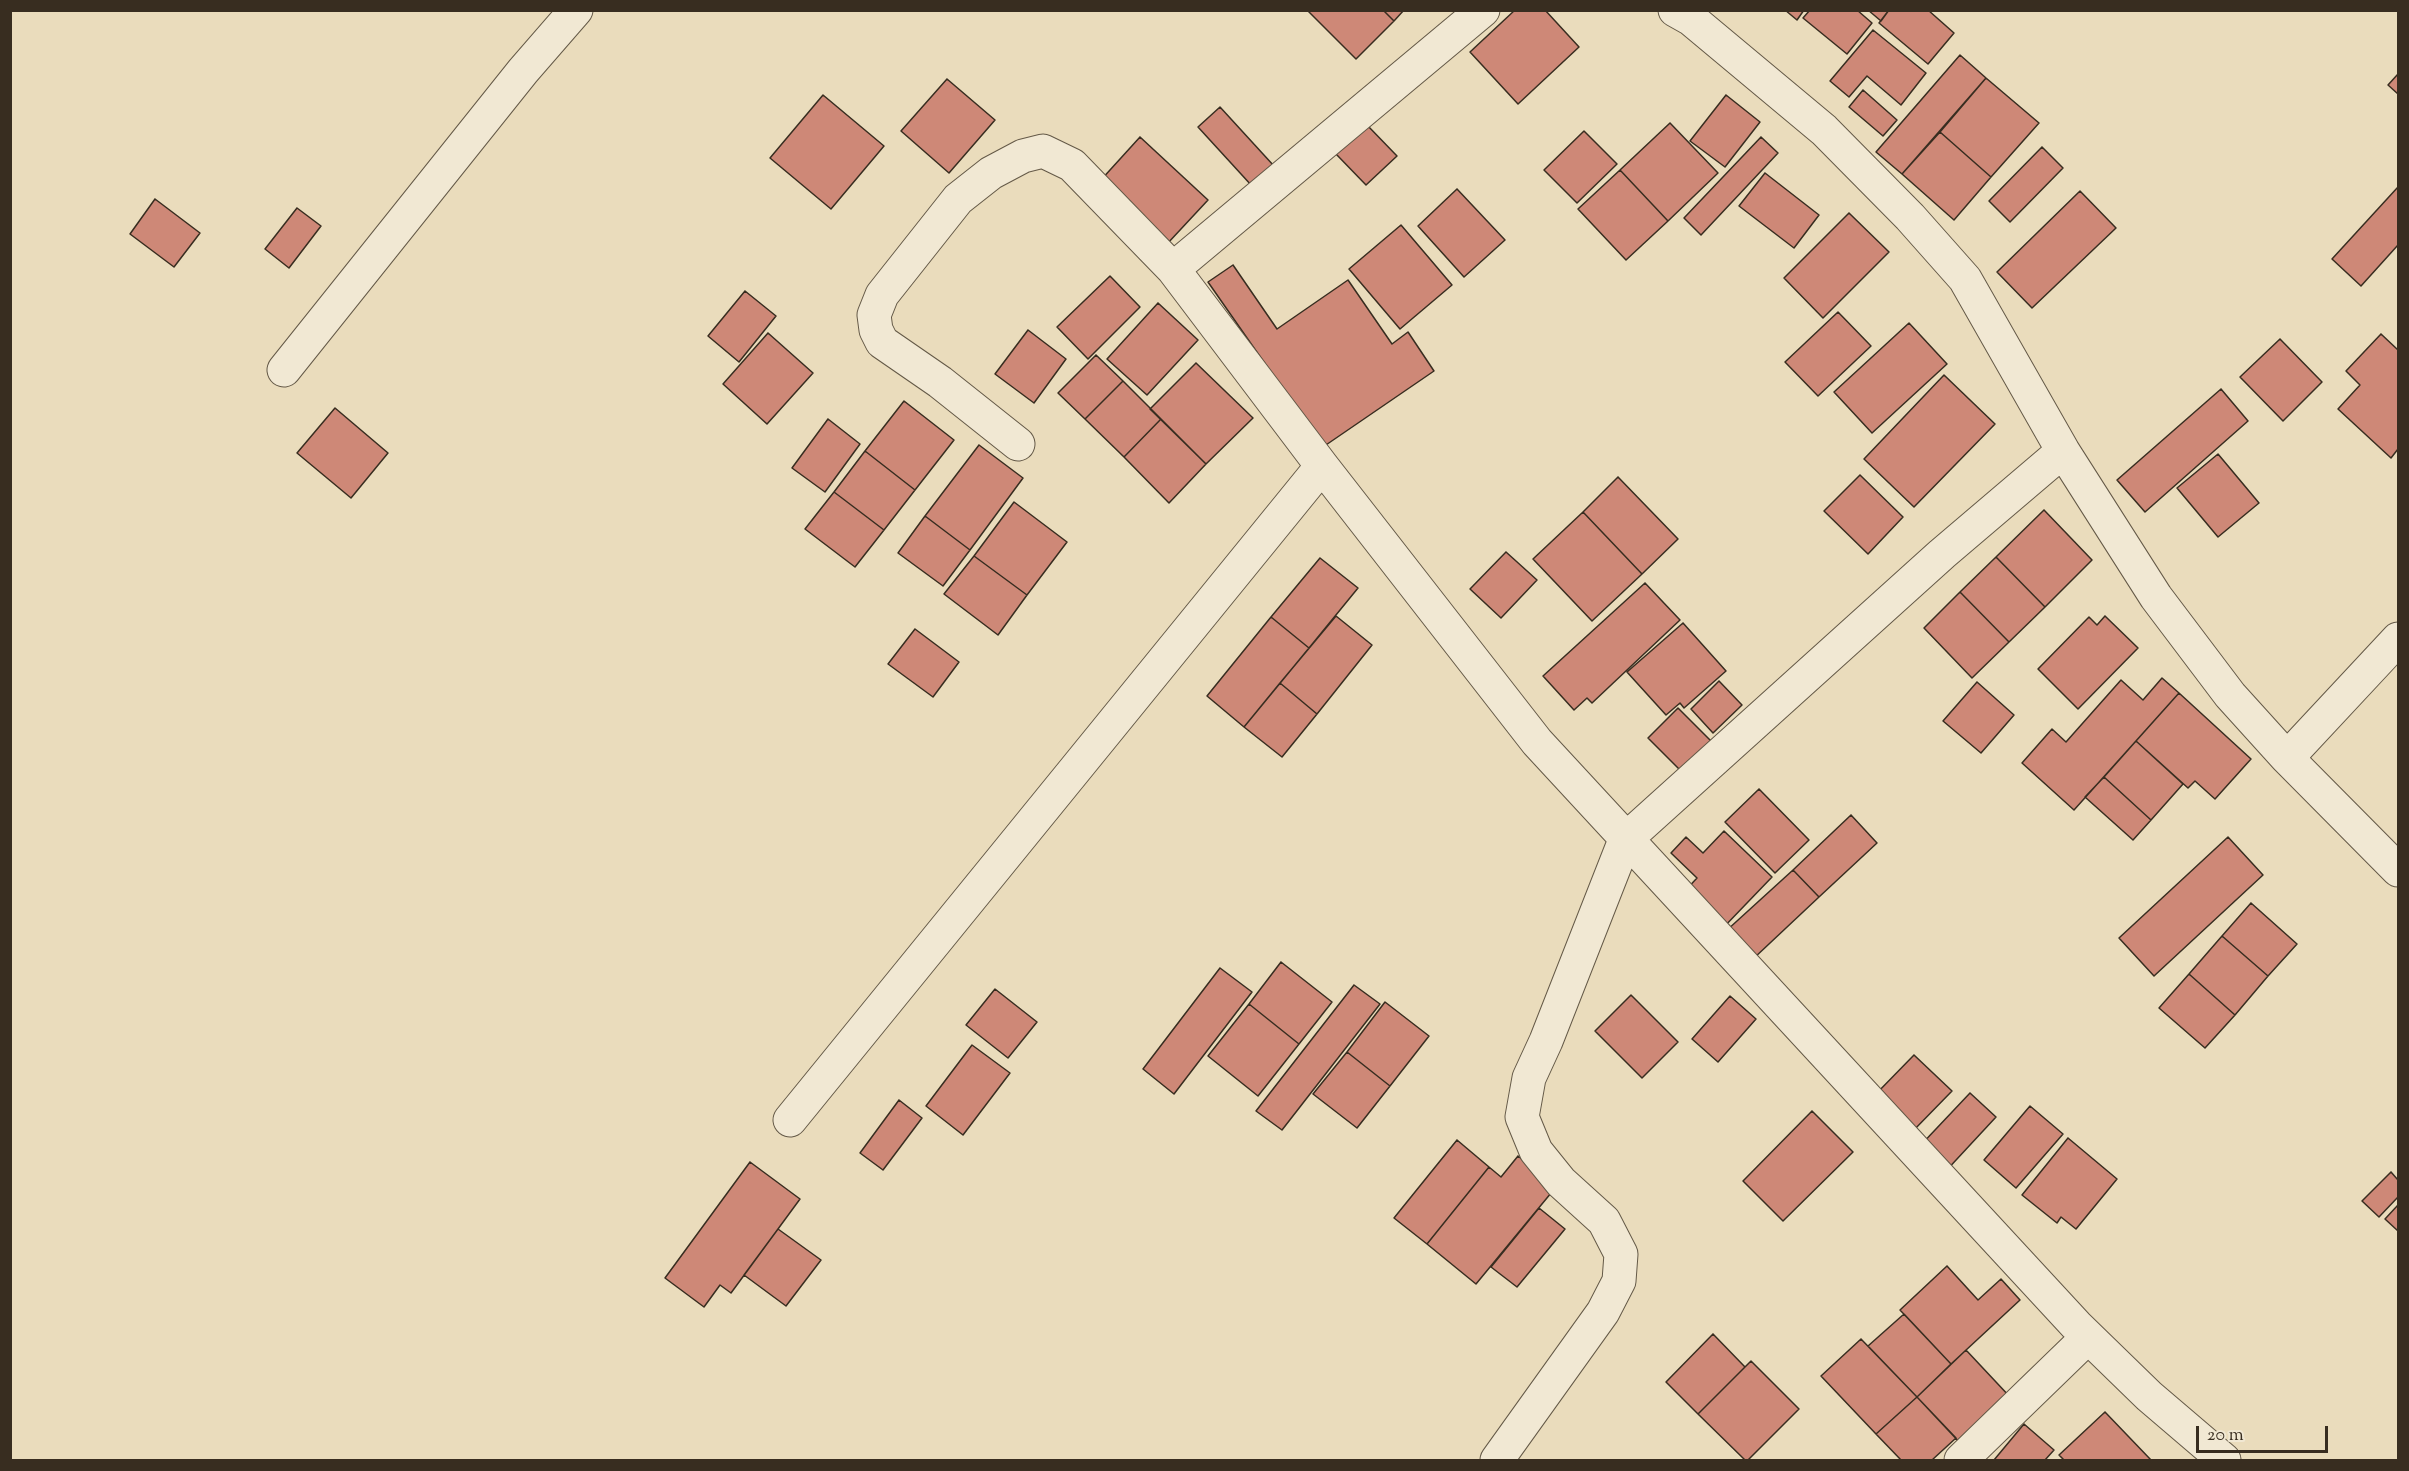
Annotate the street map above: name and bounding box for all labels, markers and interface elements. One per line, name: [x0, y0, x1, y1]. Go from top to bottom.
scale bar: [2199, 1414, 2331, 1452]
text: 20 m: [2207, 1423, 2244, 1449]

